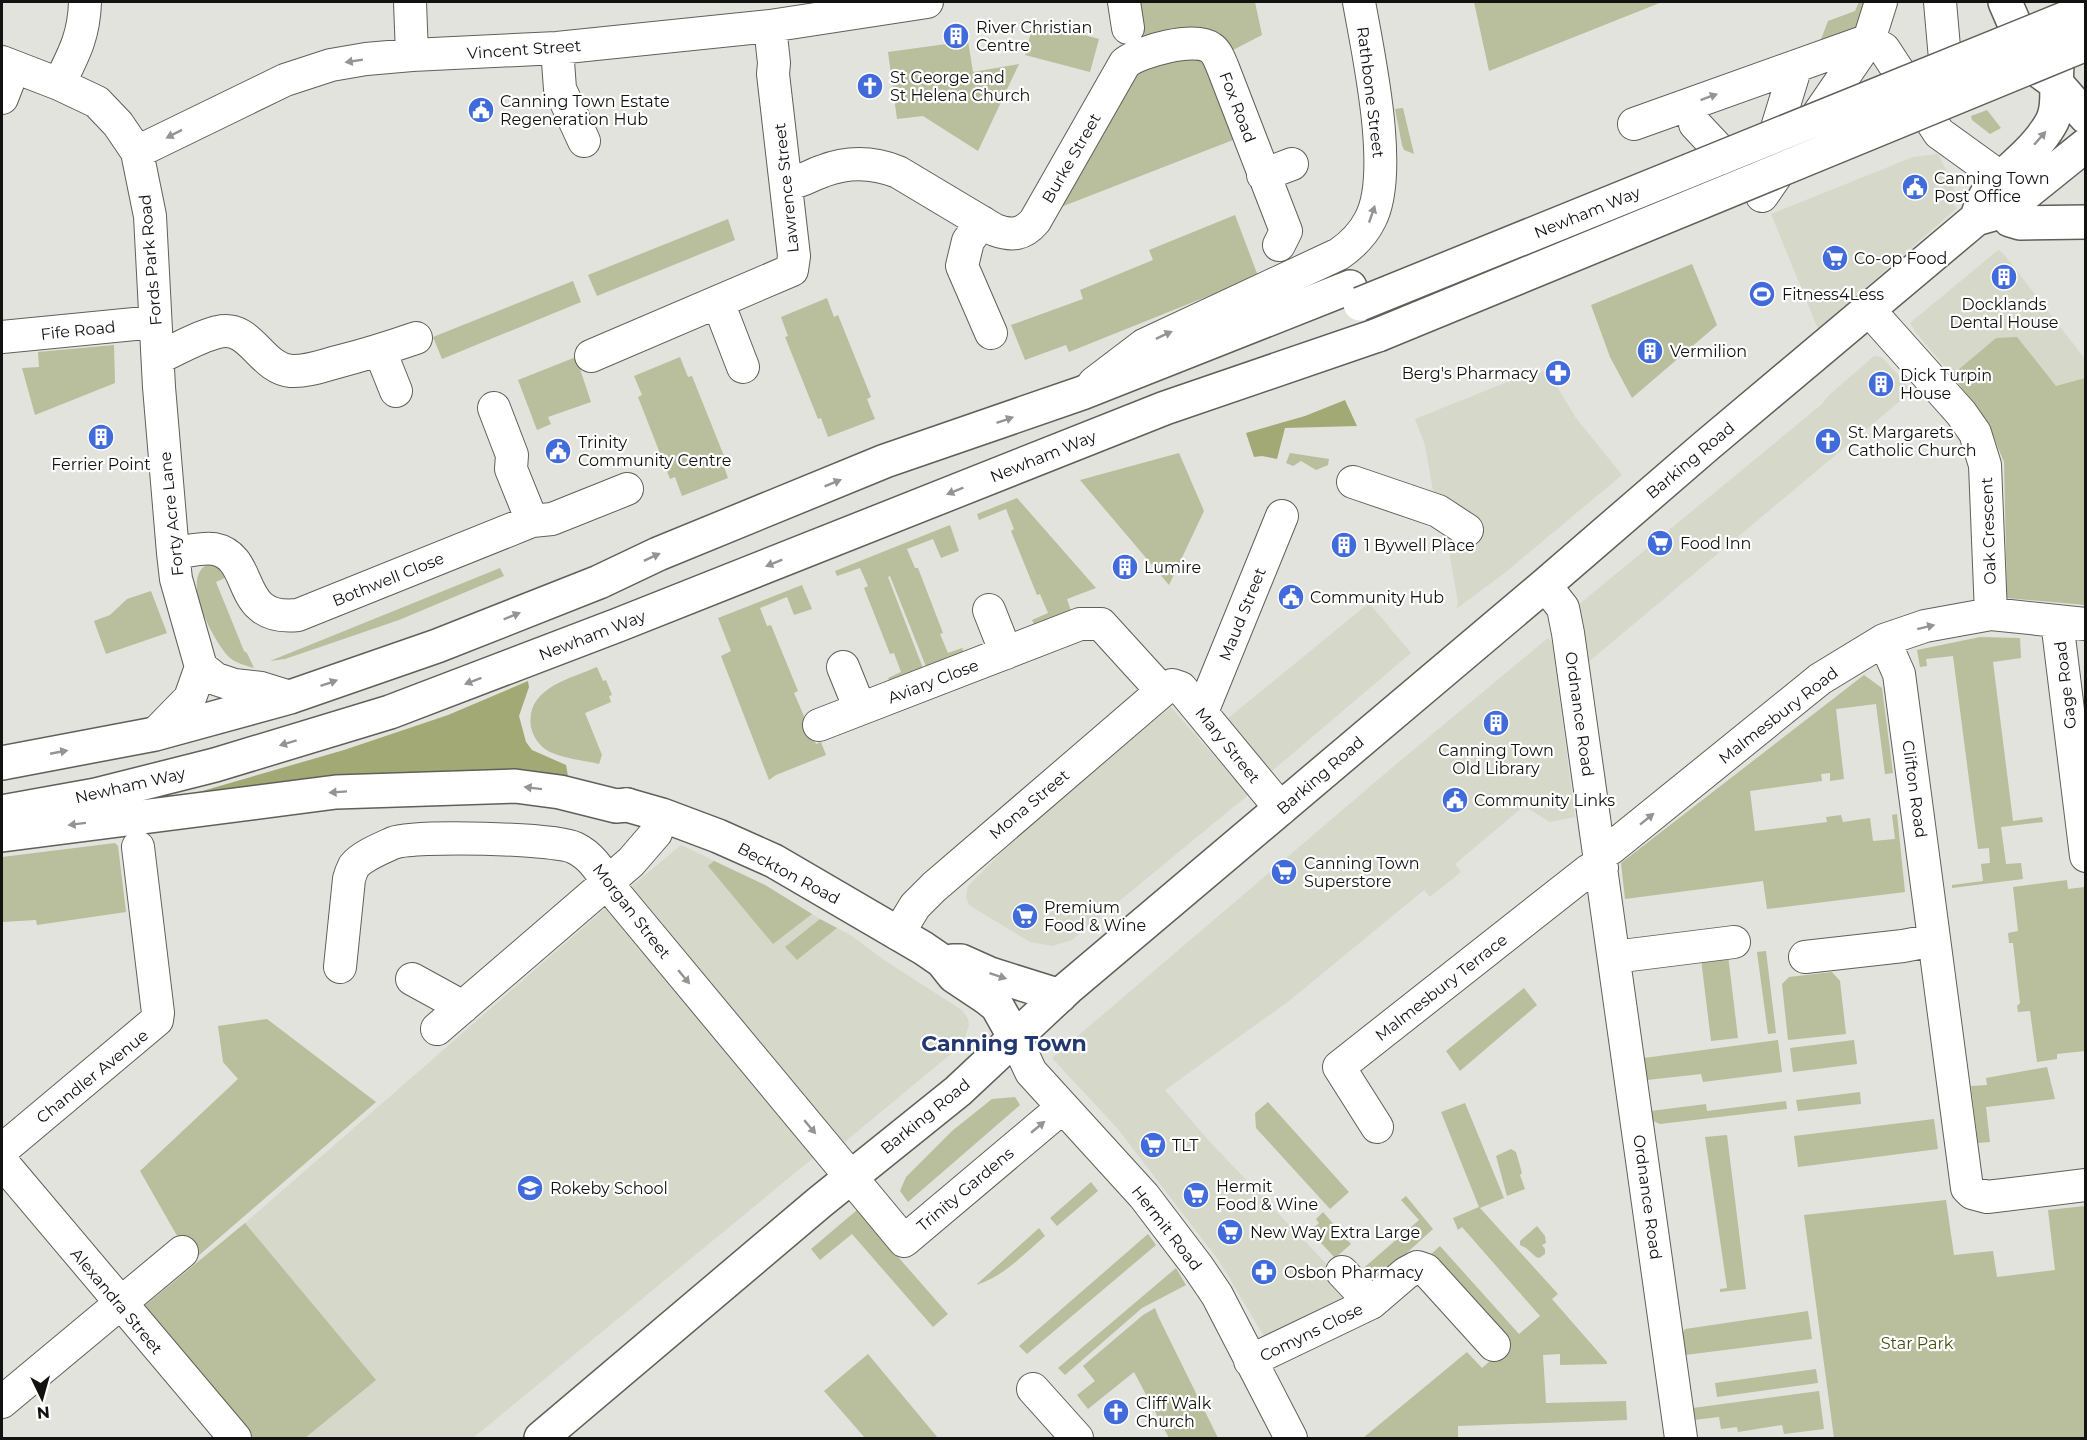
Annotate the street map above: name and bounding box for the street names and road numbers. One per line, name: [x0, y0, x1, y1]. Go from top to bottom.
street label: Rathbone Street: [1353, 25, 1388, 159]
street label: Vincent Street: [466, 36, 582, 63]
street label: Fox Road: [1215, 69, 1260, 145]
street label: Burke Street: [1038, 110, 1105, 207]
street label: Lawrence Street: [770, 122, 803, 254]
street label: Newham Way: [1531, 182, 1643, 242]
street label: Fords Park Road: [135, 194, 166, 326]
street label: Fife Road: [40, 317, 117, 344]
street label: Barking Road: [1642, 418, 1738, 503]
street label: Newham Way: [987, 426, 1099, 486]
street label: Forty Acre Lane: [156, 451, 187, 577]
street label: Oak Crescent: [1977, 476, 2000, 585]
street label: Bothwell Close: [330, 548, 447, 611]
street label: Maud Street: [1215, 564, 1270, 664]
street label: Newham Way: [536, 606, 648, 665]
street label: Gage Road: [2051, 640, 2080, 730]
street label: Ordnance Road: [1561, 650, 1598, 778]
street label: Aviary Close: [885, 655, 981, 708]
street label: Malmesbury Road: [1715, 663, 1842, 768]
street label: Mary Street: [1191, 703, 1264, 788]
street label: Barking Road: [1273, 732, 1368, 818]
street label: Clifton Road: [1898, 739, 1931, 839]
street label: Newham Way: [73, 763, 187, 807]
street label: Mona Street: [986, 765, 1073, 843]
street label: Beckton Road: [734, 838, 843, 908]
street label: Morgan Street: [589, 860, 675, 963]
street label: Malmesbury Terrace: [1372, 930, 1511, 1045]
street label: Chandler Avenue: [33, 1026, 152, 1127]
street label: Barking Road: [877, 1075, 974, 1158]
street label: Ordnance Road: [1629, 1133, 1666, 1261]
street label: Trinity Gardens: [913, 1143, 1018, 1235]
street label: Hermit Road: [1128, 1182, 1206, 1275]
street label: Alexandra Street: [67, 1244, 167, 1359]
street label: Comyns Close: [1257, 1299, 1366, 1366]

